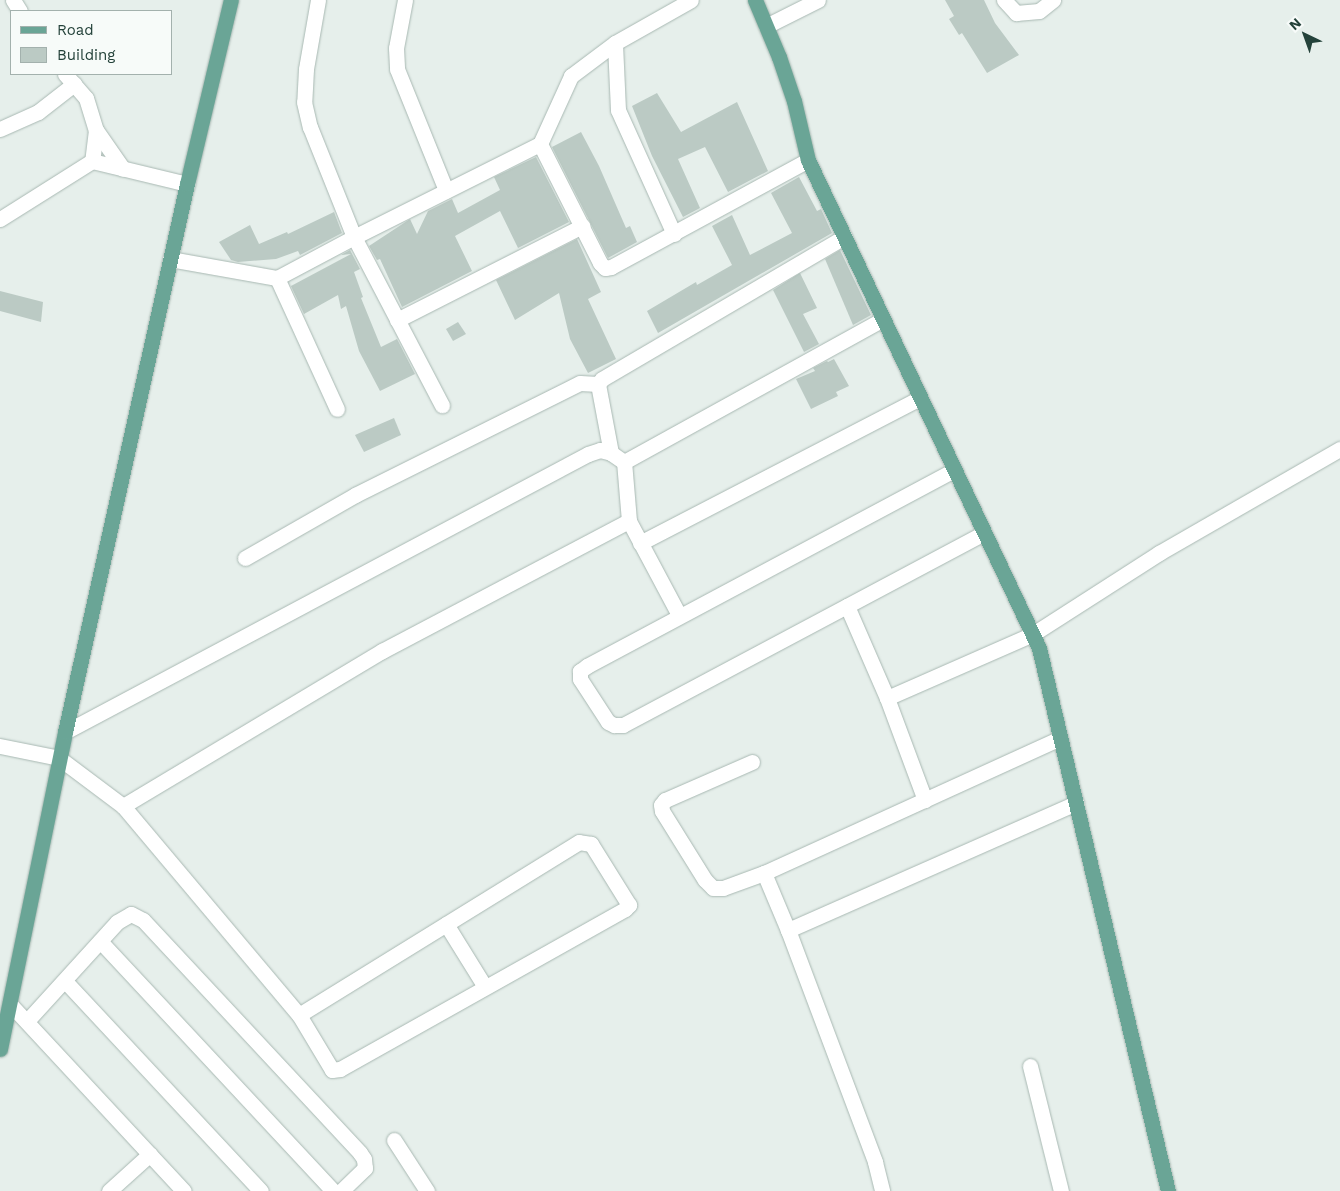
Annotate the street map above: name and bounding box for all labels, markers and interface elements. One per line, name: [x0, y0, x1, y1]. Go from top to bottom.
legend: [10, 10, 172, 75]
north arrow: [1280, 10, 1330, 60]
text: N: [1286, 14, 1304, 33]
text: Road: [57, 21, 94, 39]
text: Building: [57, 46, 115, 64]

